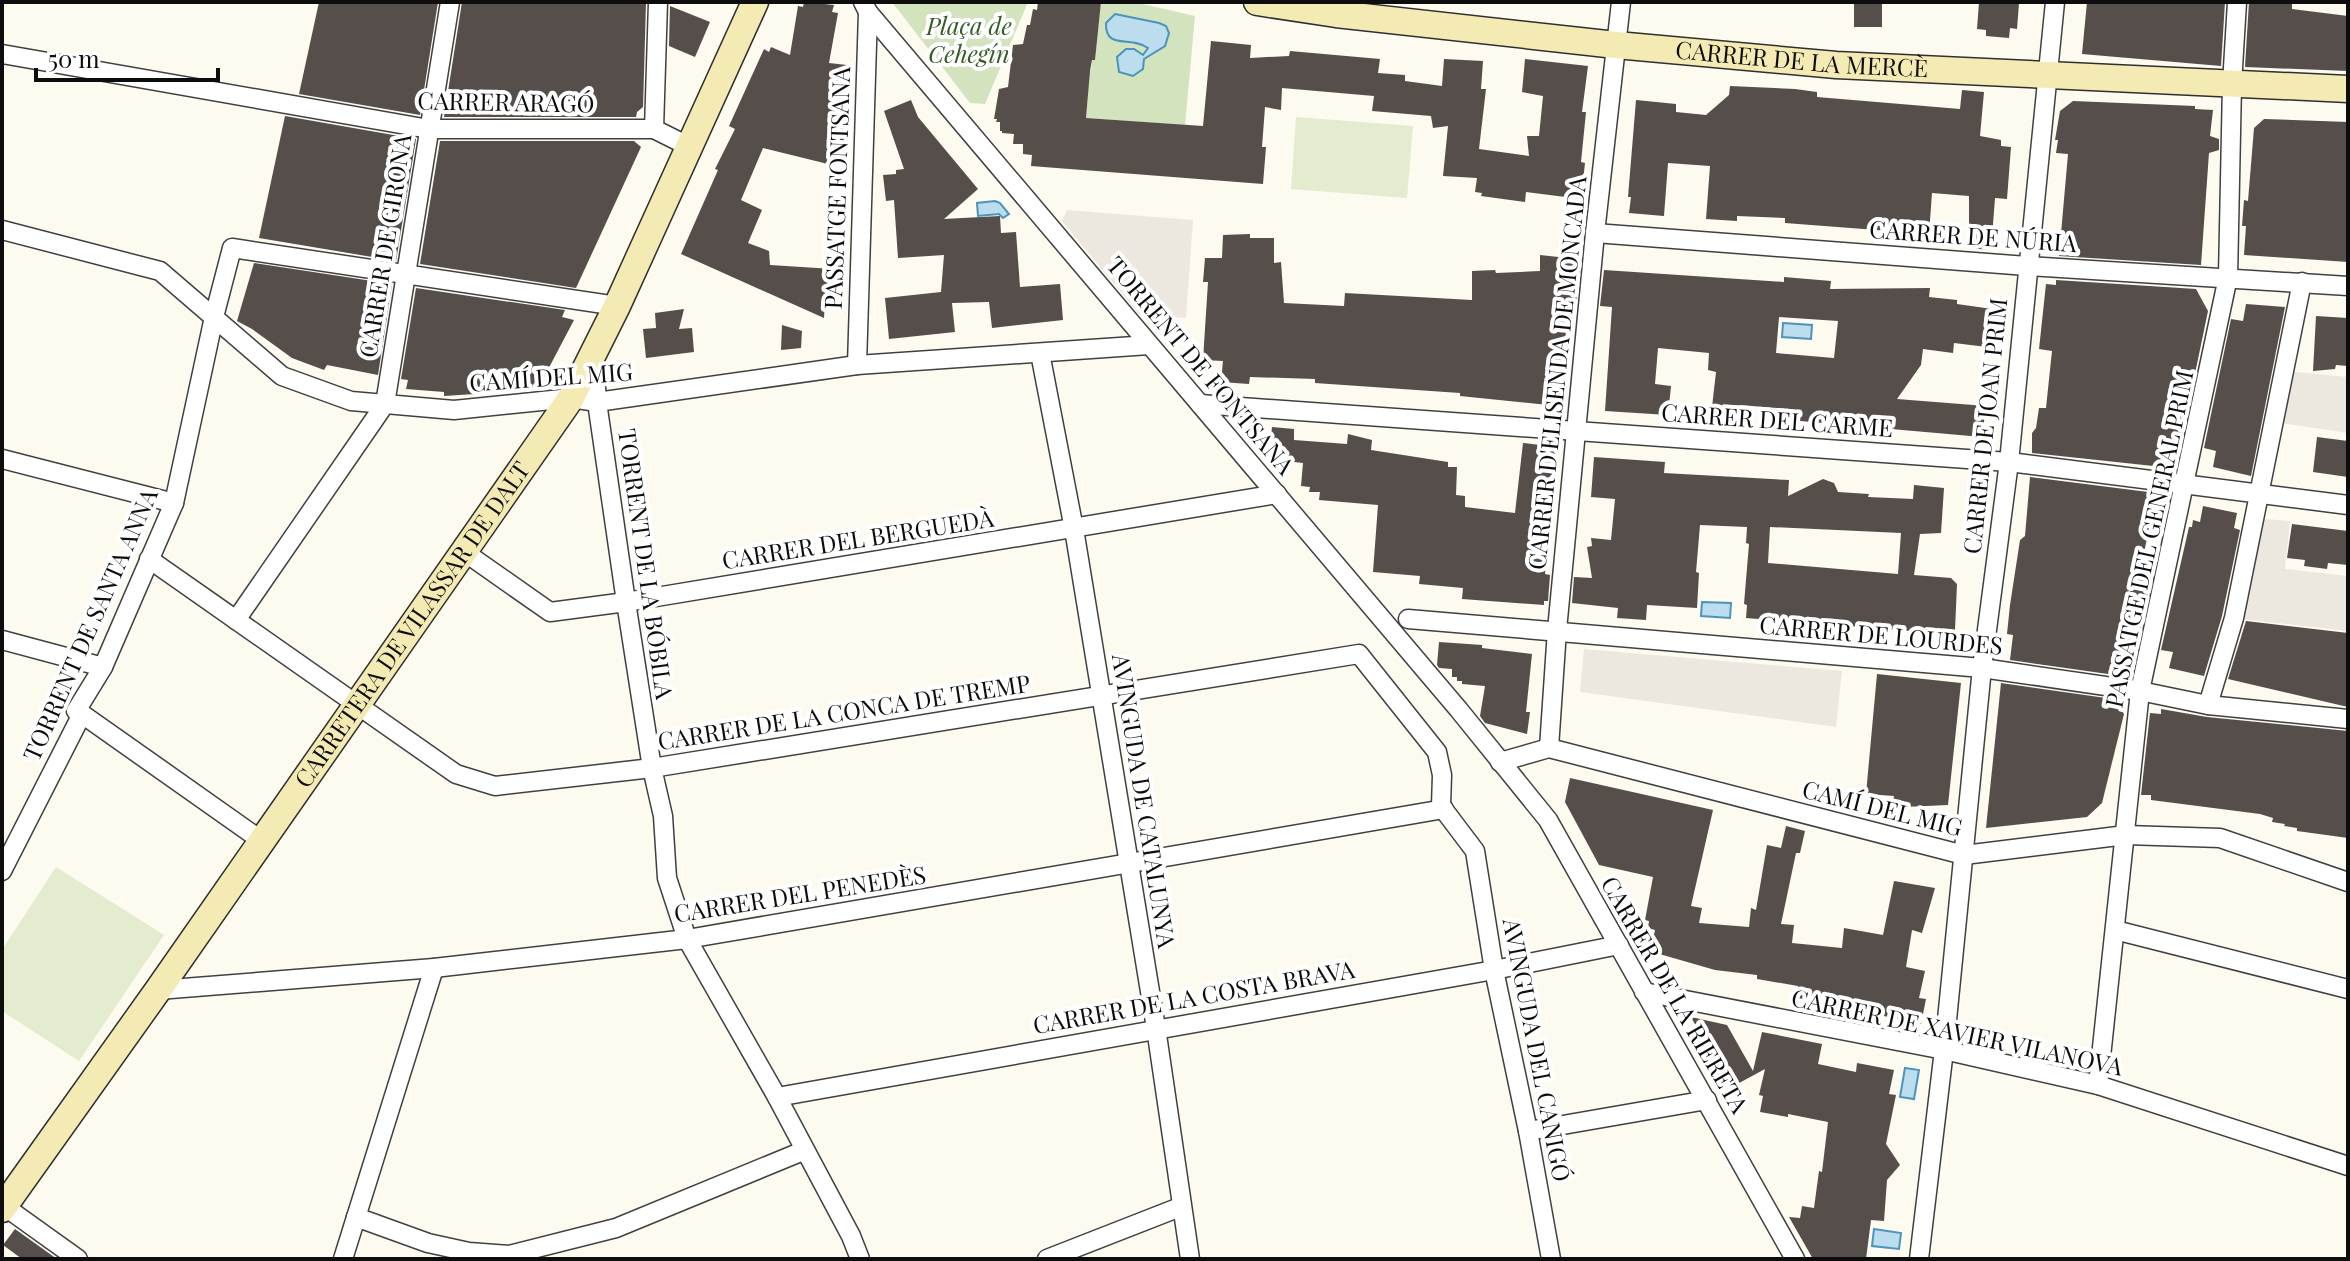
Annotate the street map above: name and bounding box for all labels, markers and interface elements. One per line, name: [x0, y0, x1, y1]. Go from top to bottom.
park label: Plaça de Cehegín: [925, 9, 1012, 69]
scale bar: [36, 32, 218, 82]
street label: CARRER DE LA MERCÈ: [1674, 32, 1929, 83]
text: 50 m: [48, 42, 100, 74]
street label: PASSATGE FONTSANA: [816, 65, 856, 310]
street label: CARRER ARAGÓ: [417, 83, 595, 119]
street label: CARRER DE GIRONA: [351, 131, 418, 360]
street label: CARRER D'ELISENDA DE MONCADA: [1519, 174, 1593, 571]
street label: CARRER DE NÚRIA: [1868, 212, 2079, 258]
street label: TORRENT DE FONTSANA: [1101, 249, 1303, 481]
street label: CARRER DE JOAN PRIM: [1955, 296, 2013, 555]
street label: CAMÍ DEL MIG: [468, 354, 634, 398]
street label: PASSATGE DEL GENERAL PRIM: [2097, 367, 2199, 710]
street label: CARRER DEL CARME: [1660, 395, 1894, 443]
street label: TORRENT DE LA BÓBILA: [612, 426, 682, 702]
street label: CARRETERA DE VILASSAR DE DALT: [286, 454, 536, 793]
street label: TORRENT DE SANTA ANNA: [15, 482, 164, 766]
street label: CARRER DEL BERGUEDÀ: [720, 501, 997, 575]
street label: CARRER DE LOURDES: [1758, 607, 2004, 661]
street label: AVINGUDA DE CATALUNYA: [1106, 650, 1184, 951]
street label: CARRER DE LA CONCA DE TREMP: [655, 666, 1032, 756]
street label: CAMÍ DEL MIG: [1799, 772, 1966, 842]
street label: CARRER DEL PENEDÈS: [671, 857, 928, 929]
street label: CARRER DE LA RIERETA: [1595, 870, 1757, 1119]
street label: AVINGUDA DEL CANIGÓ: [1497, 914, 1579, 1184]
street label: CARRER DE LA COSTA BRAVA: [1030, 952, 1358, 1040]
street label: CARRER DE XAVIER VILANOVA: [1789, 980, 2127, 1082]

